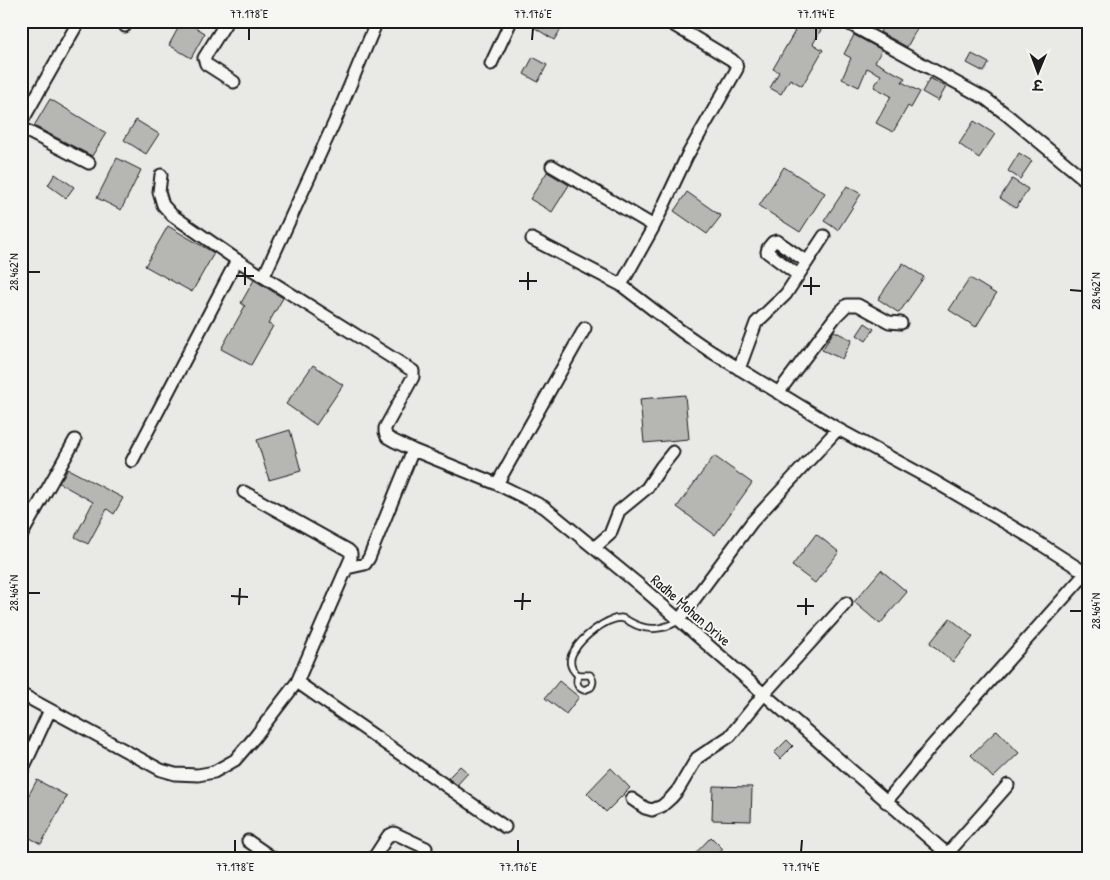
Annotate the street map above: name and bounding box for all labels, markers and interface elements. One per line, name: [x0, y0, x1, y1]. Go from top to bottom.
text: 77.178°E: [230, 5, 269, 22]
text: 77.176°E: [514, 5, 553, 22]
text: 77.174°E: [797, 5, 835, 22]
north arrow: [1012, 48, 1062, 98]
text: उ: [1031, 76, 1045, 95]
text: 28.462°N: [5, 253, 22, 291]
text: 28.462°N: [1087, 272, 1104, 310]
street label: Radhe Mohan Drive: [646, 569, 736, 651]
text: 28.464°N: [5, 575, 22, 611]
text: 28.464°N: [1087, 593, 1104, 629]
text: 77.178°E: [216, 858, 255, 875]
text: 77.176°E: [499, 858, 538, 875]
text: 77.174°E: [782, 858, 820, 875]

